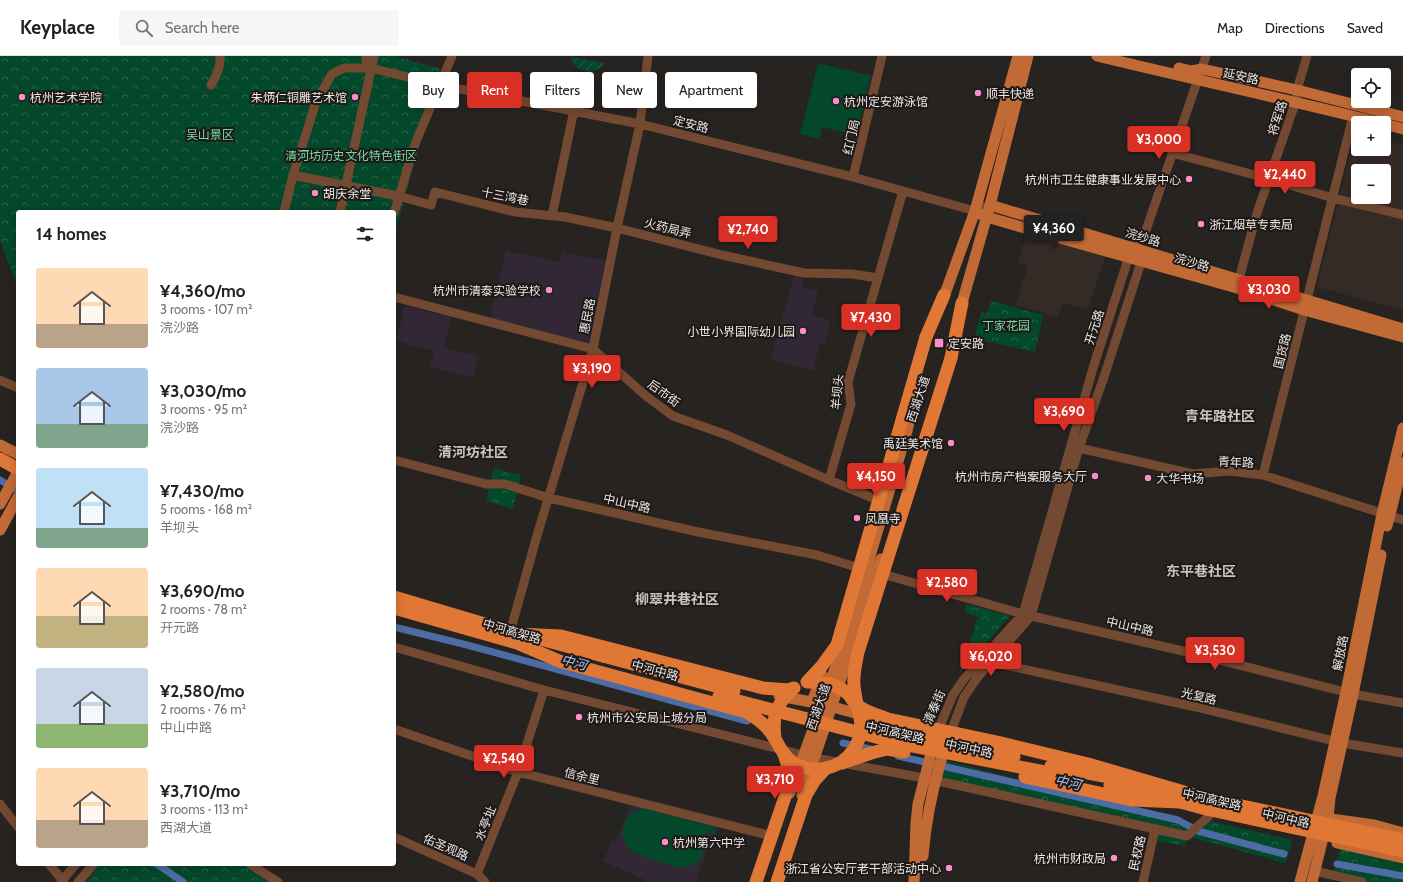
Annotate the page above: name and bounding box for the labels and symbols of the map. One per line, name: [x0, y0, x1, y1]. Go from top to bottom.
street label: 延安路: [1222, 65, 1260, 87]
place label: 顺丰快递: [986, 86, 1034, 101]
marker: 顺丰快递: [973, 88, 983, 98]
place label: 杭州艺术学院: [30, 90, 102, 105]
place label: 朱炳仁铜雕艺术馆: [251, 90, 347, 105]
marker: 杭州艺术学院: [17, 92, 27, 102]
marker: 朱炳仁铜雕艺术馆: [350, 92, 360, 102]
place label: 杭州定安游泳馆: [844, 94, 928, 109]
marker: 杭州定安游泳馆: [831, 96, 841, 106]
street label: 将军路: [1264, 99, 1290, 137]
street label: 定安路: [672, 112, 710, 136]
street label: 红门局: [840, 118, 862, 156]
pin: ¥3,000: [1126, 126, 1192, 160]
park label: 吴山景区: [186, 127, 234, 142]
park label: 清河坊历史文化特色街区: [285, 148, 417, 163]
pin: ¥2,440: [1252, 161, 1318, 195]
place label: 杭州市卫生健康事业发展中心: [1025, 172, 1181, 187]
marker: 杭州市卫生健康事业发展中心: [1184, 174, 1194, 184]
street label: 十三湾巷: [480, 184, 530, 208]
place label: 胡庆余堂: [323, 186, 371, 201]
marker: 胡庆余堂: [310, 188, 320, 198]
street label: 火药局弄: [643, 215, 693, 241]
pin: ¥4,360: [1021, 215, 1087, 249]
pin: ¥2,740: [715, 216, 781, 250]
place label: 浙江烟草专卖局: [1209, 217, 1293, 232]
marker: 浙江烟草专卖局: [1196, 219, 1206, 229]
street label: 浣纱路: [1124, 225, 1162, 249]
street label: 浣沙路: [1173, 250, 1211, 274]
pin: ¥3,030: [1236, 276, 1302, 310]
place label: 杭州市清泰实验学校: [433, 283, 541, 298]
marker: 杭州市清泰实验学校: [544, 285, 554, 295]
street label: 惠民路: [576, 297, 598, 335]
pin: ¥7,430: [838, 304, 904, 338]
street label: 开元路: [1081, 308, 1107, 346]
park label: 丁家花园: [982, 318, 1030, 333]
place label: 小世小界国际幼儿园: [687, 324, 795, 339]
marker: 小世小界国际幼儿园: [798, 326, 808, 336]
street label: 国货路: [1270, 332, 1294, 370]
place label: 定安路: [948, 336, 984, 351]
marker: 定安路: [933, 337, 945, 349]
pin: ¥3,190: [559, 355, 625, 389]
street label: 羊坝头: [828, 373, 846, 411]
street label: 西湖大道: [903, 374, 933, 424]
street label: 后市街: [645, 376, 683, 410]
pin: ¥3,690: [1031, 398, 1097, 432]
district label: 青年路社区: [1185, 407, 1255, 425]
place label: 禹廷美术馆: [883, 436, 943, 451]
marker: 禹廷美术馆: [946, 438, 956, 448]
district label: 清河坊社区: [438, 443, 508, 461]
street label: 青年路: [1218, 454, 1254, 470]
pin: ¥4,150: [843, 463, 909, 497]
place label: 杭州市房产档案服务大厅: [955, 469, 1087, 484]
marker: 杭州市房产档案服务大厅: [1090, 471, 1100, 481]
place label: 大华书场: [1156, 471, 1204, 486]
marker: 大华书场: [1143, 473, 1153, 483]
street label: 中山中路: [602, 490, 652, 516]
place label: 凤凰寺: [865, 511, 901, 526]
marker: 凤凰寺: [852, 513, 862, 523]
district label: 东平巷社区: [1166, 562, 1236, 580]
pin: ¥2,580: [914, 569, 980, 603]
district label: 柳翠井巷社区: [635, 590, 719, 608]
street label: 中山中路: [1105, 613, 1155, 639]
street label: 中河高架路: [481, 616, 543, 646]
street label: 解放路: [1329, 634, 1351, 672]
pin: ¥3,530: [1182, 637, 1248, 671]
pin: ¥6,020: [958, 643, 1024, 677]
water label: 中河: [559, 651, 592, 674]
street label: 中河中路: [630, 657, 680, 683]
street label: 西湖大道: [803, 682, 833, 732]
street label: 光复路: [1180, 685, 1218, 707]
street label: 清泰街: [920, 687, 948, 727]
place label: 杭州市公安局上城分局: [587, 710, 707, 725]
marker: 杭州市公安局上城分局: [574, 712, 584, 722]
street label: 中河高架路: [864, 718, 926, 746]
street label: 中河中路: [944, 736, 994, 760]
pin: ¥2,540: [471, 745, 537, 779]
street label: 信余里: [563, 764, 601, 788]
pin: ¥3,710: [742, 766, 808, 800]
water label: 中河: [1054, 771, 1085, 793]
street label: 中河高架路: [1181, 785, 1243, 813]
street label: 水亭址: [471, 803, 499, 843]
street label: 中河中路: [1261, 805, 1311, 831]
street label: 佑圣观路: [421, 830, 471, 864]
street label: 民权路: [1126, 834, 1148, 872]
place label: 杭州第六中学: [673, 835, 745, 850]
marker: 杭州第六中学: [660, 837, 670, 847]
place label: 杭州市财政局: [1034, 851, 1106, 866]
marker: 杭州市财政局: [1109, 853, 1119, 863]
place label: 浙江省公安厅老干部活动中心: [785, 861, 941, 876]
marker: 浙江省公安厅老干部活动中心: [944, 863, 954, 873]

